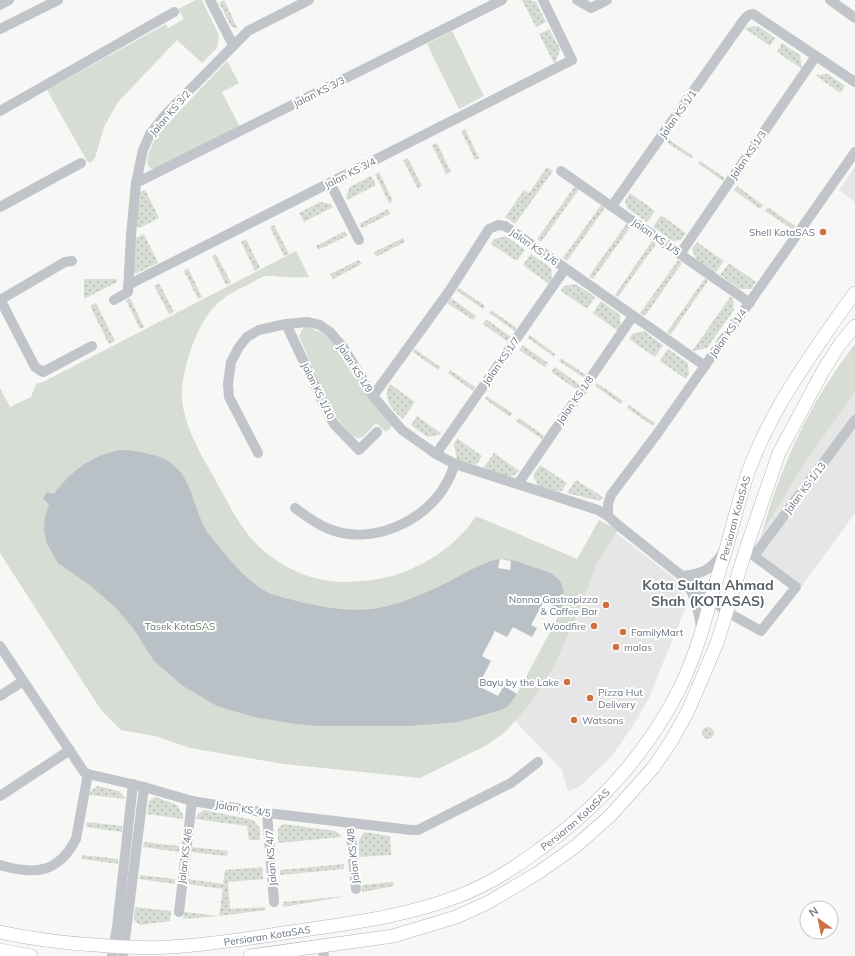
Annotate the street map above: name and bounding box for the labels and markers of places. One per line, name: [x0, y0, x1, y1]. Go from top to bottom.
place label: Shell KotaSAS: [749, 226, 815, 239]
marker: Shell KotaSAS: [818, 227, 828, 237]
place label: Nonna Gastropizza & Coffee Bar: [509, 593, 598, 618]
marker: Nonna Gastropizza & Coffee Bar: [601, 600, 611, 610]
place label: Woodfire: [543, 620, 586, 633]
marker: Woodfire: [589, 621, 599, 631]
place label: FamilyMart: [631, 626, 684, 639]
marker: FamilyMart: [618, 627, 628, 637]
place label: malas: [624, 641, 652, 654]
marker: malas: [611, 642, 621, 652]
place label: Bayu by the Lake: [479, 676, 559, 689]
marker: Bayu by the Lake: [562, 677, 572, 687]
place label: Pizza Hut Delivery: [598, 686, 643, 711]
marker: Pizza Hut Delivery: [585, 693, 595, 703]
place label: Watsons: [582, 714, 624, 727]
marker: Watsons: [569, 715, 579, 725]

